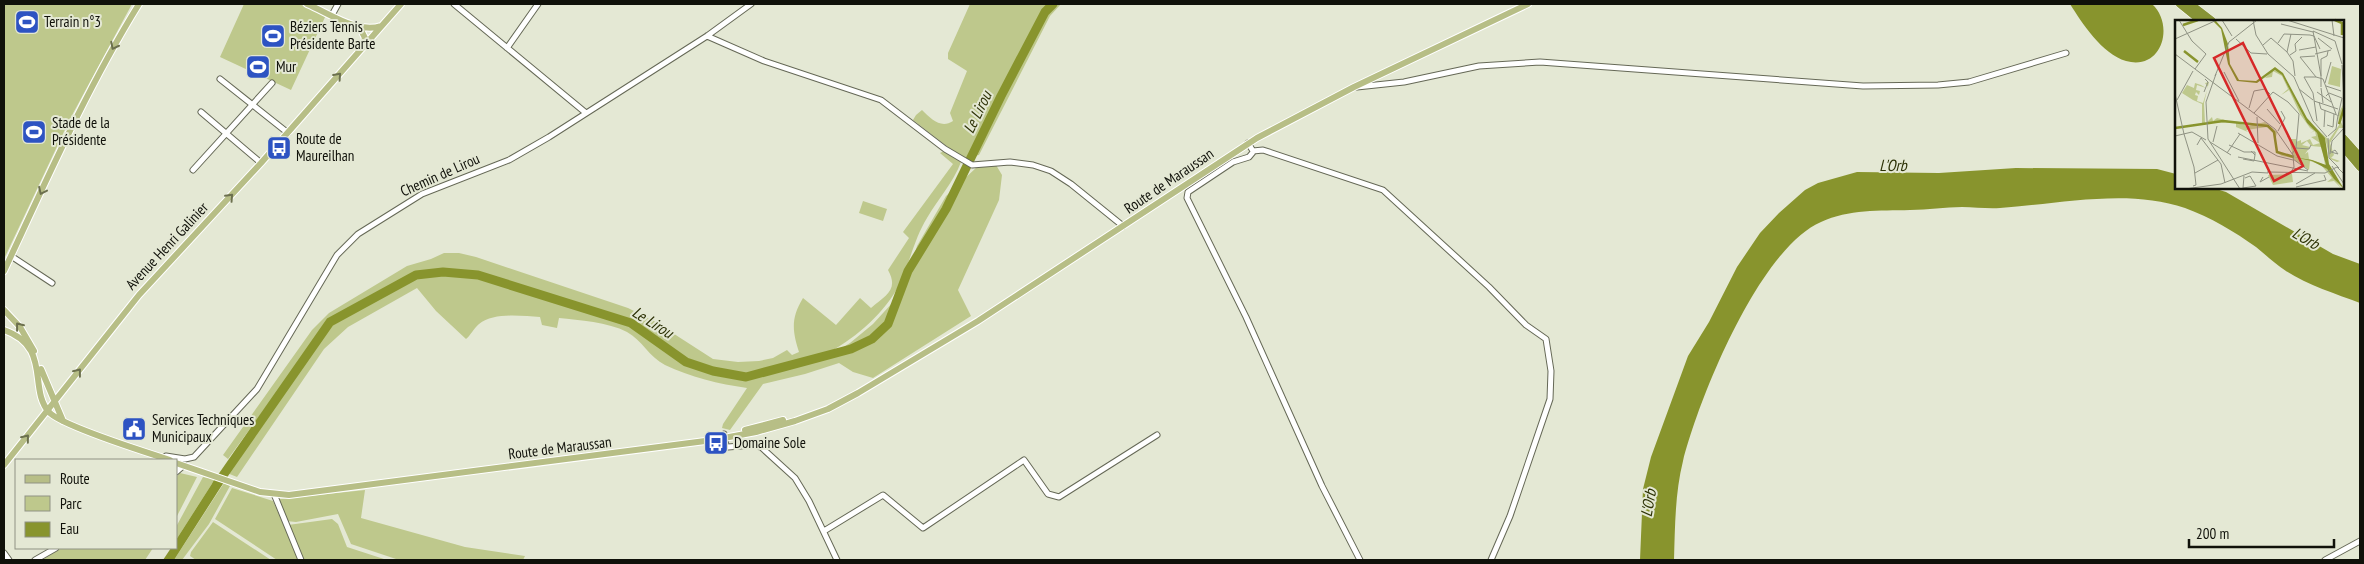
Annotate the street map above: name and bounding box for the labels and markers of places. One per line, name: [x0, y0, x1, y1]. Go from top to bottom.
sports icon: Terrain n°3: [14, 9, 40, 35]
place label: Terrain n°3: [44, 12, 101, 31]
place label: Béziers Tennis Présidente Barte: [290, 17, 375, 53]
sports icon: Béziers Tennis Présidente Barte: [260, 23, 286, 49]
sports icon: Mur: [245, 54, 271, 80]
place label: Mur: [276, 57, 297, 76]
place label: Stade de la Présidente: [52, 113, 110, 149]
sports icon: Stade de la Présidente: [21, 119, 47, 145]
place label: Route de Maureilhan: [296, 129, 354, 165]
bus stop icon: Route de Maureilhan: [266, 135, 292, 161]
place label: Services Techniques Municipaux: [152, 410, 254, 446]
public building icon: Services Techniques Municipaux: [121, 416, 147, 442]
bus stop icon: Domaine Sole: [703, 430, 729, 456]
place label: Domaine Sole: [734, 433, 806, 452]

